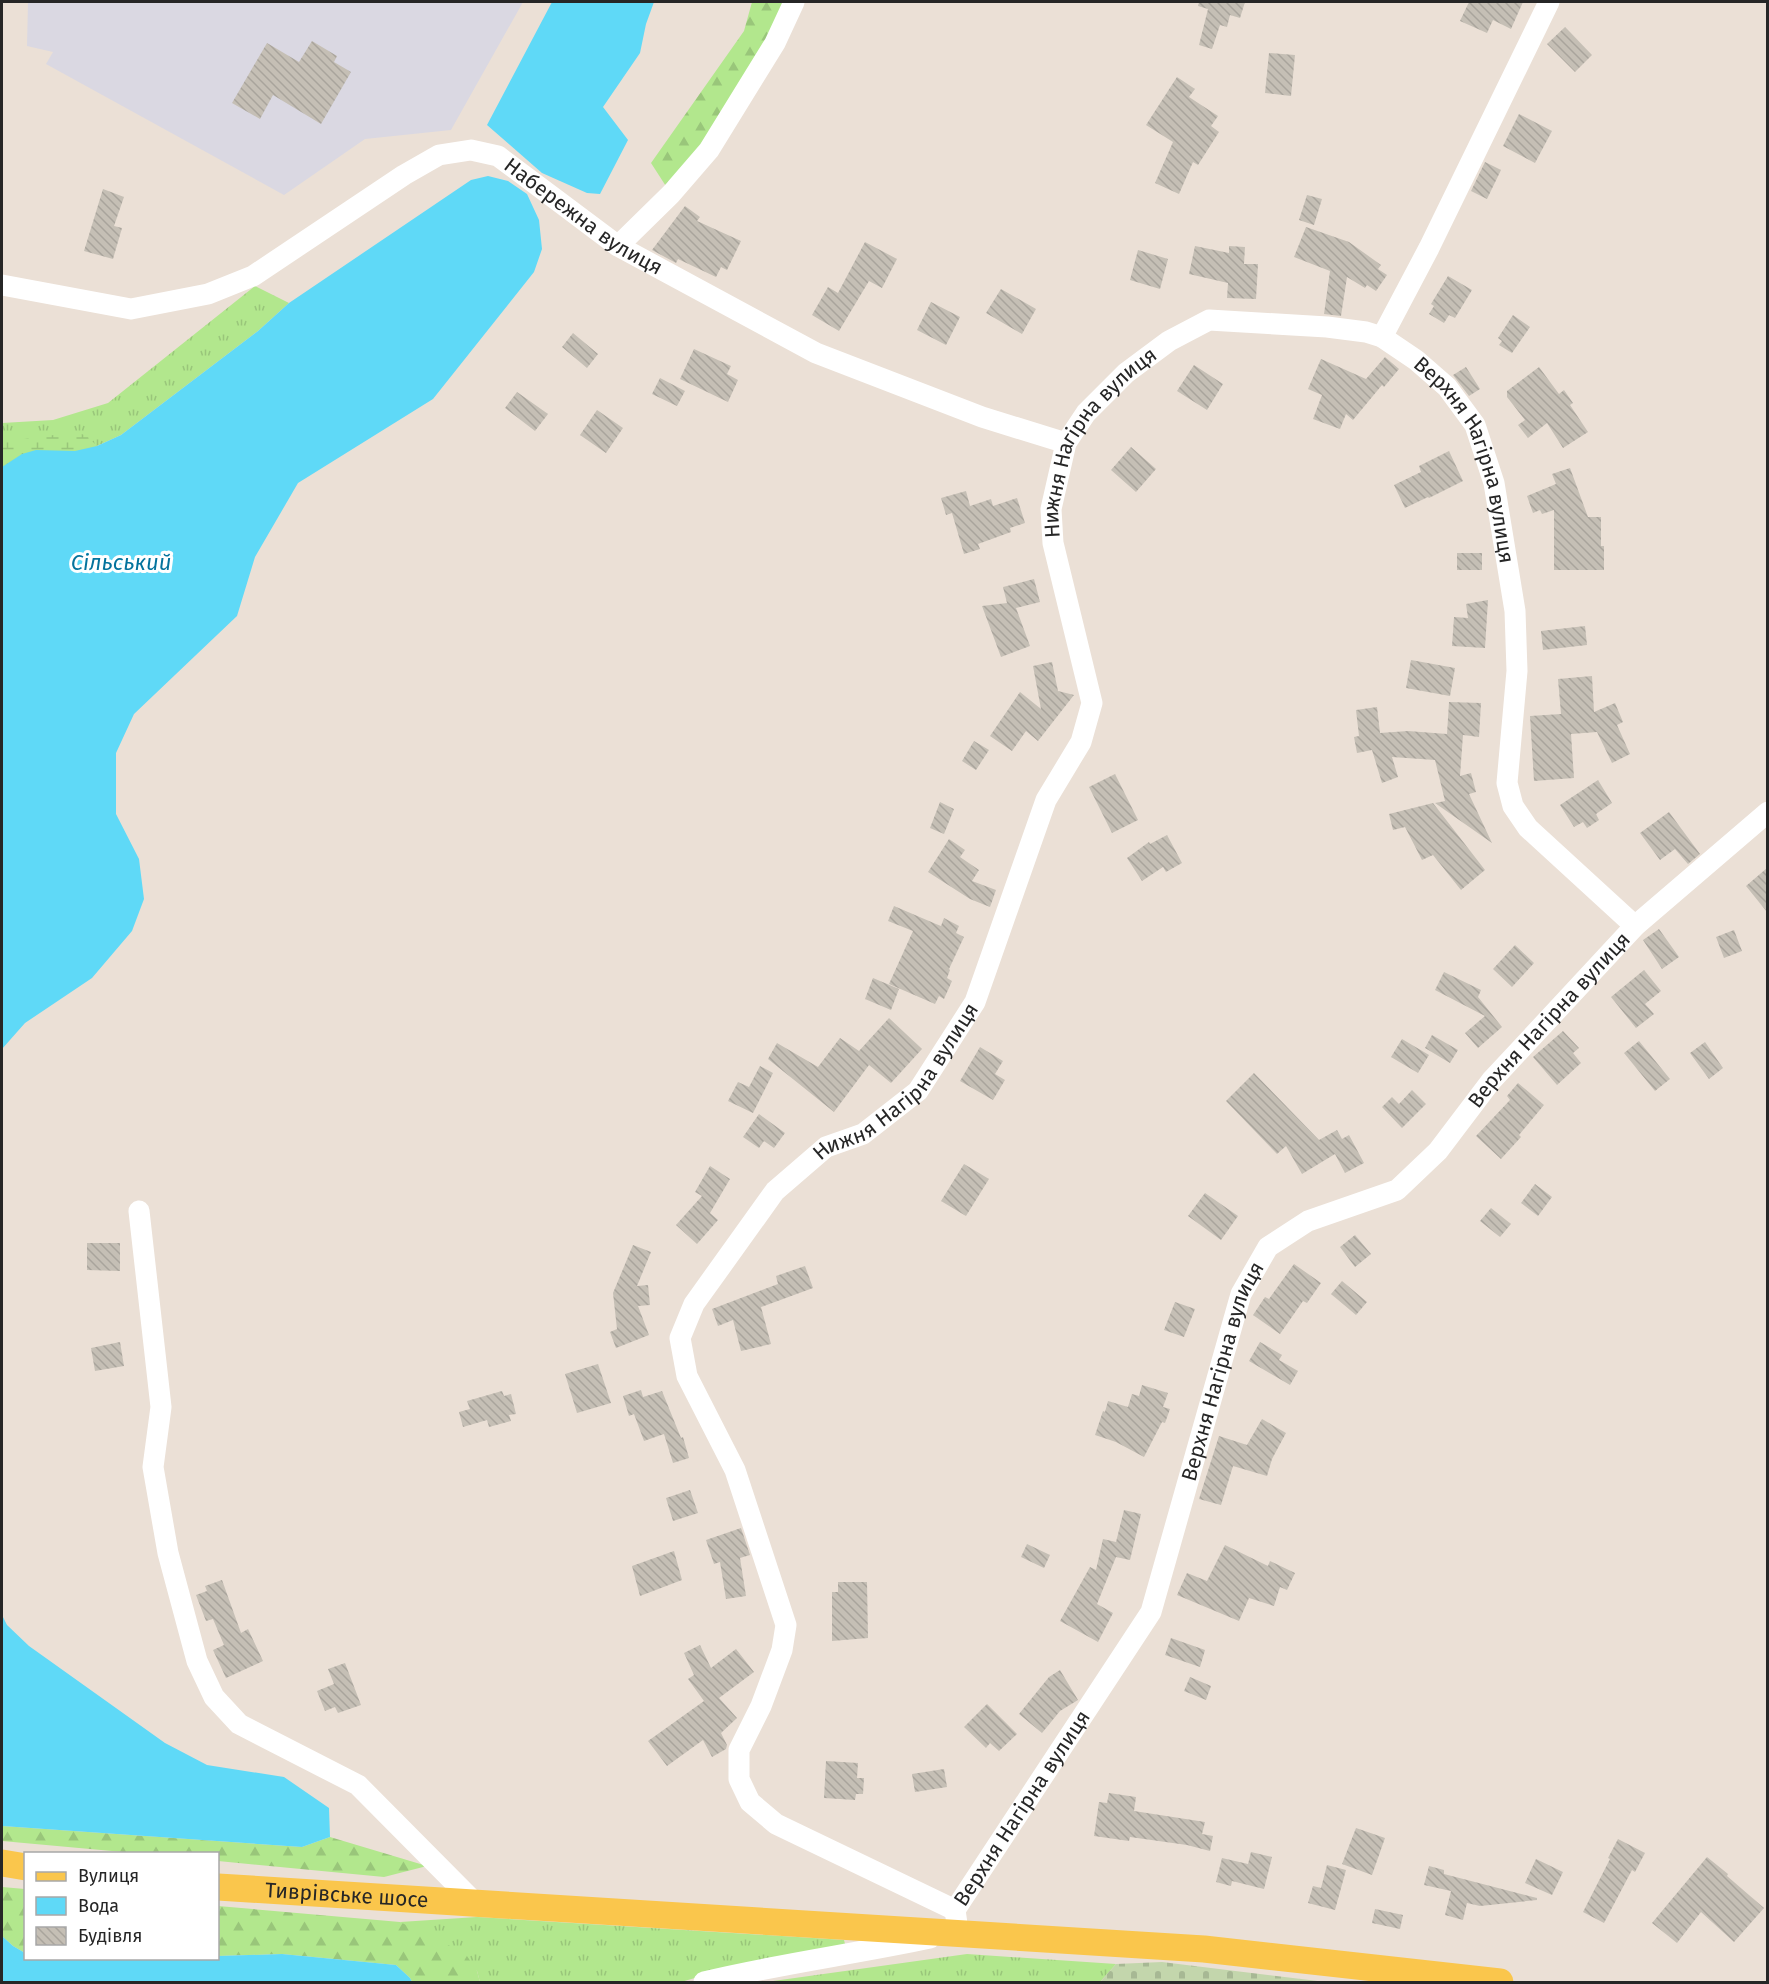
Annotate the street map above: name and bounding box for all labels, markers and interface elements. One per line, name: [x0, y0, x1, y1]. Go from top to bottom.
street label: Набережна вулиця: [499, 152, 667, 281]
street label: Нижня Нагірна вулиця: [1038, 342, 1162, 539]
street label: Верхня Нагірна вулиця: [1408, 351, 1520, 565]
water label: Сільський: [71, 549, 171, 576]
street label: Верхня Нагірна вулиця: [1462, 927, 1636, 1113]
street label: Нижня Нагірна вулиця: [807, 998, 984, 1165]
street label: Верхня Нагірна вулиця: [1176, 1257, 1270, 1484]
street label: Верхня Нагірна вулиця: [948, 1705, 1096, 1911]
legend: [24, 1852, 219, 1960]
text: Вулиця: [78, 1865, 139, 1887]
street label: Тиврівське шосе: [264, 1877, 429, 1913]
text: Вода: [78, 1895, 119, 1917]
text: Будівля: [78, 1925, 142, 1947]

